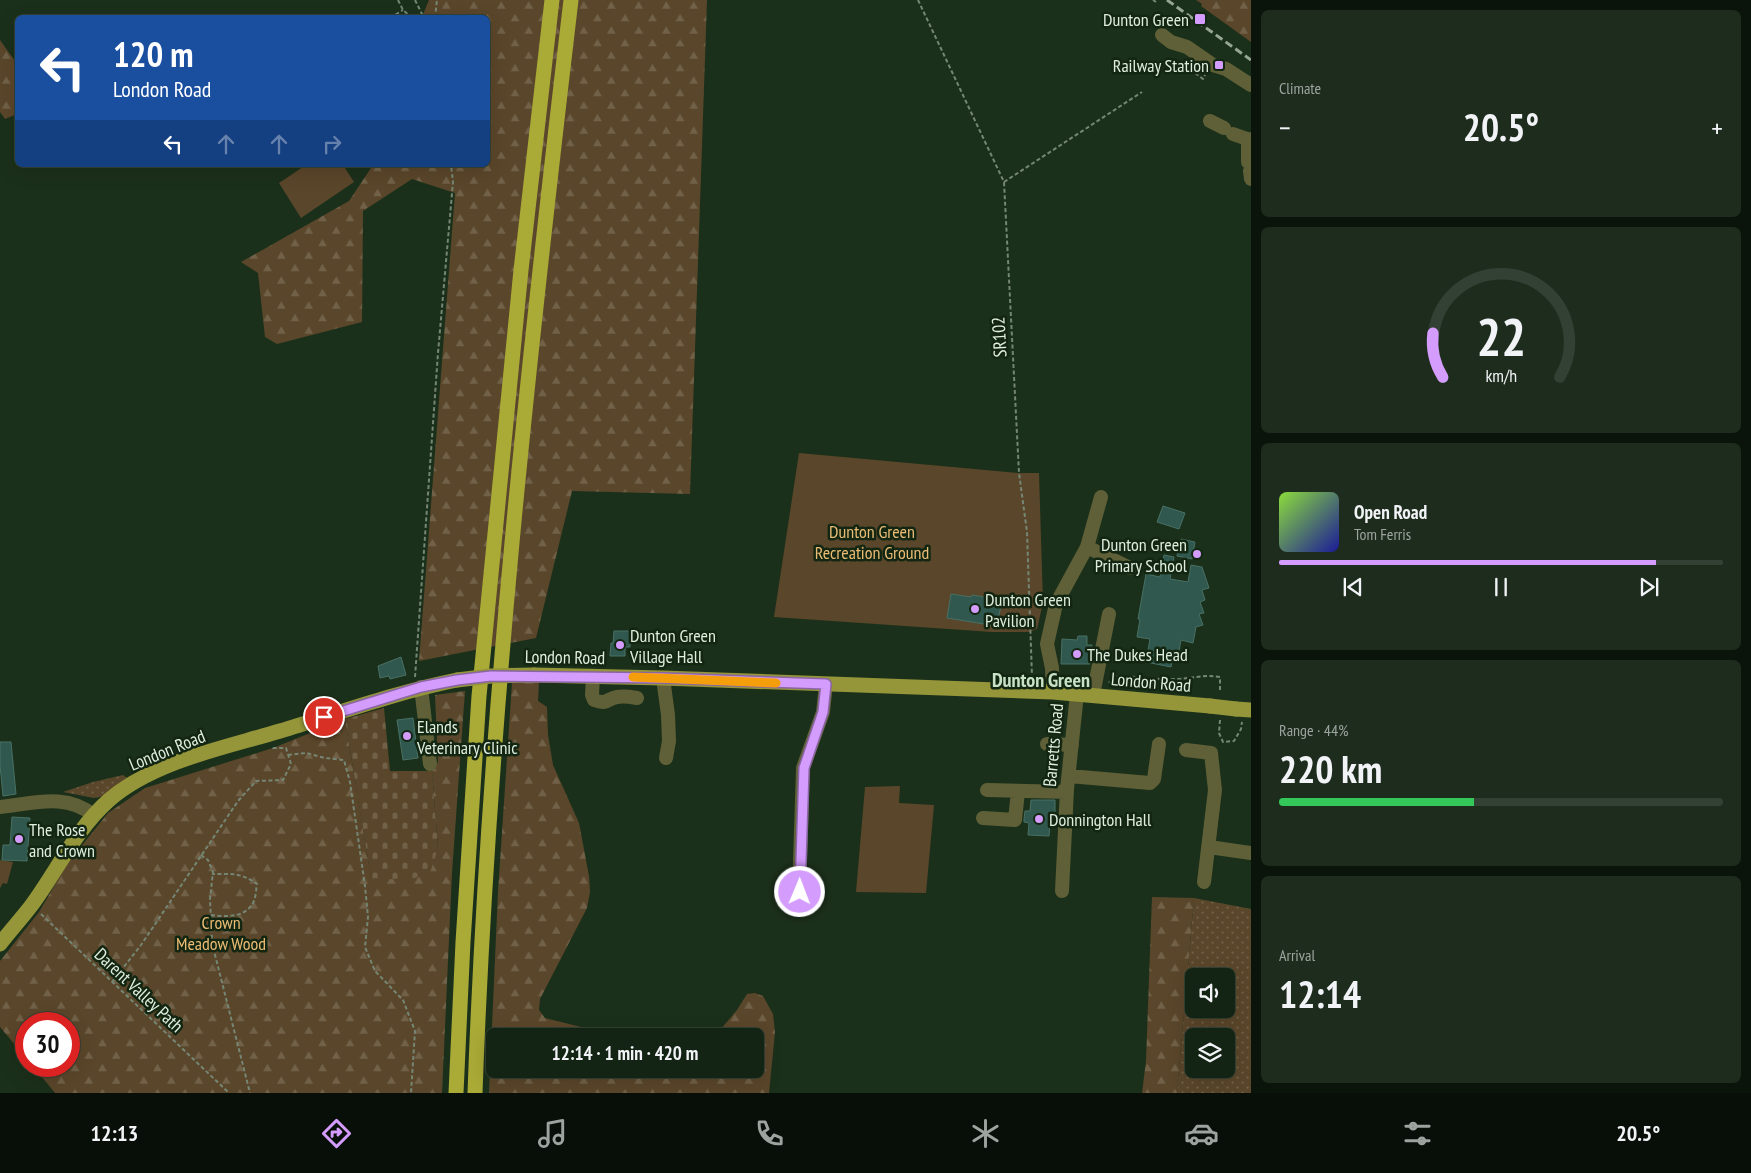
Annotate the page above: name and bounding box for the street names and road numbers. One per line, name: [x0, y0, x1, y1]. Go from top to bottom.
street label: SR102: [986, 316, 1012, 358]
street label: London Road: [525, 645, 605, 669]
street label: London Road: [1110, 667, 1192, 697]
street label: Barretts Road: [1038, 702, 1068, 788]
street label: London Road: [125, 724, 209, 776]
street label: Darent Valley Path: [90, 943, 188, 1037]

